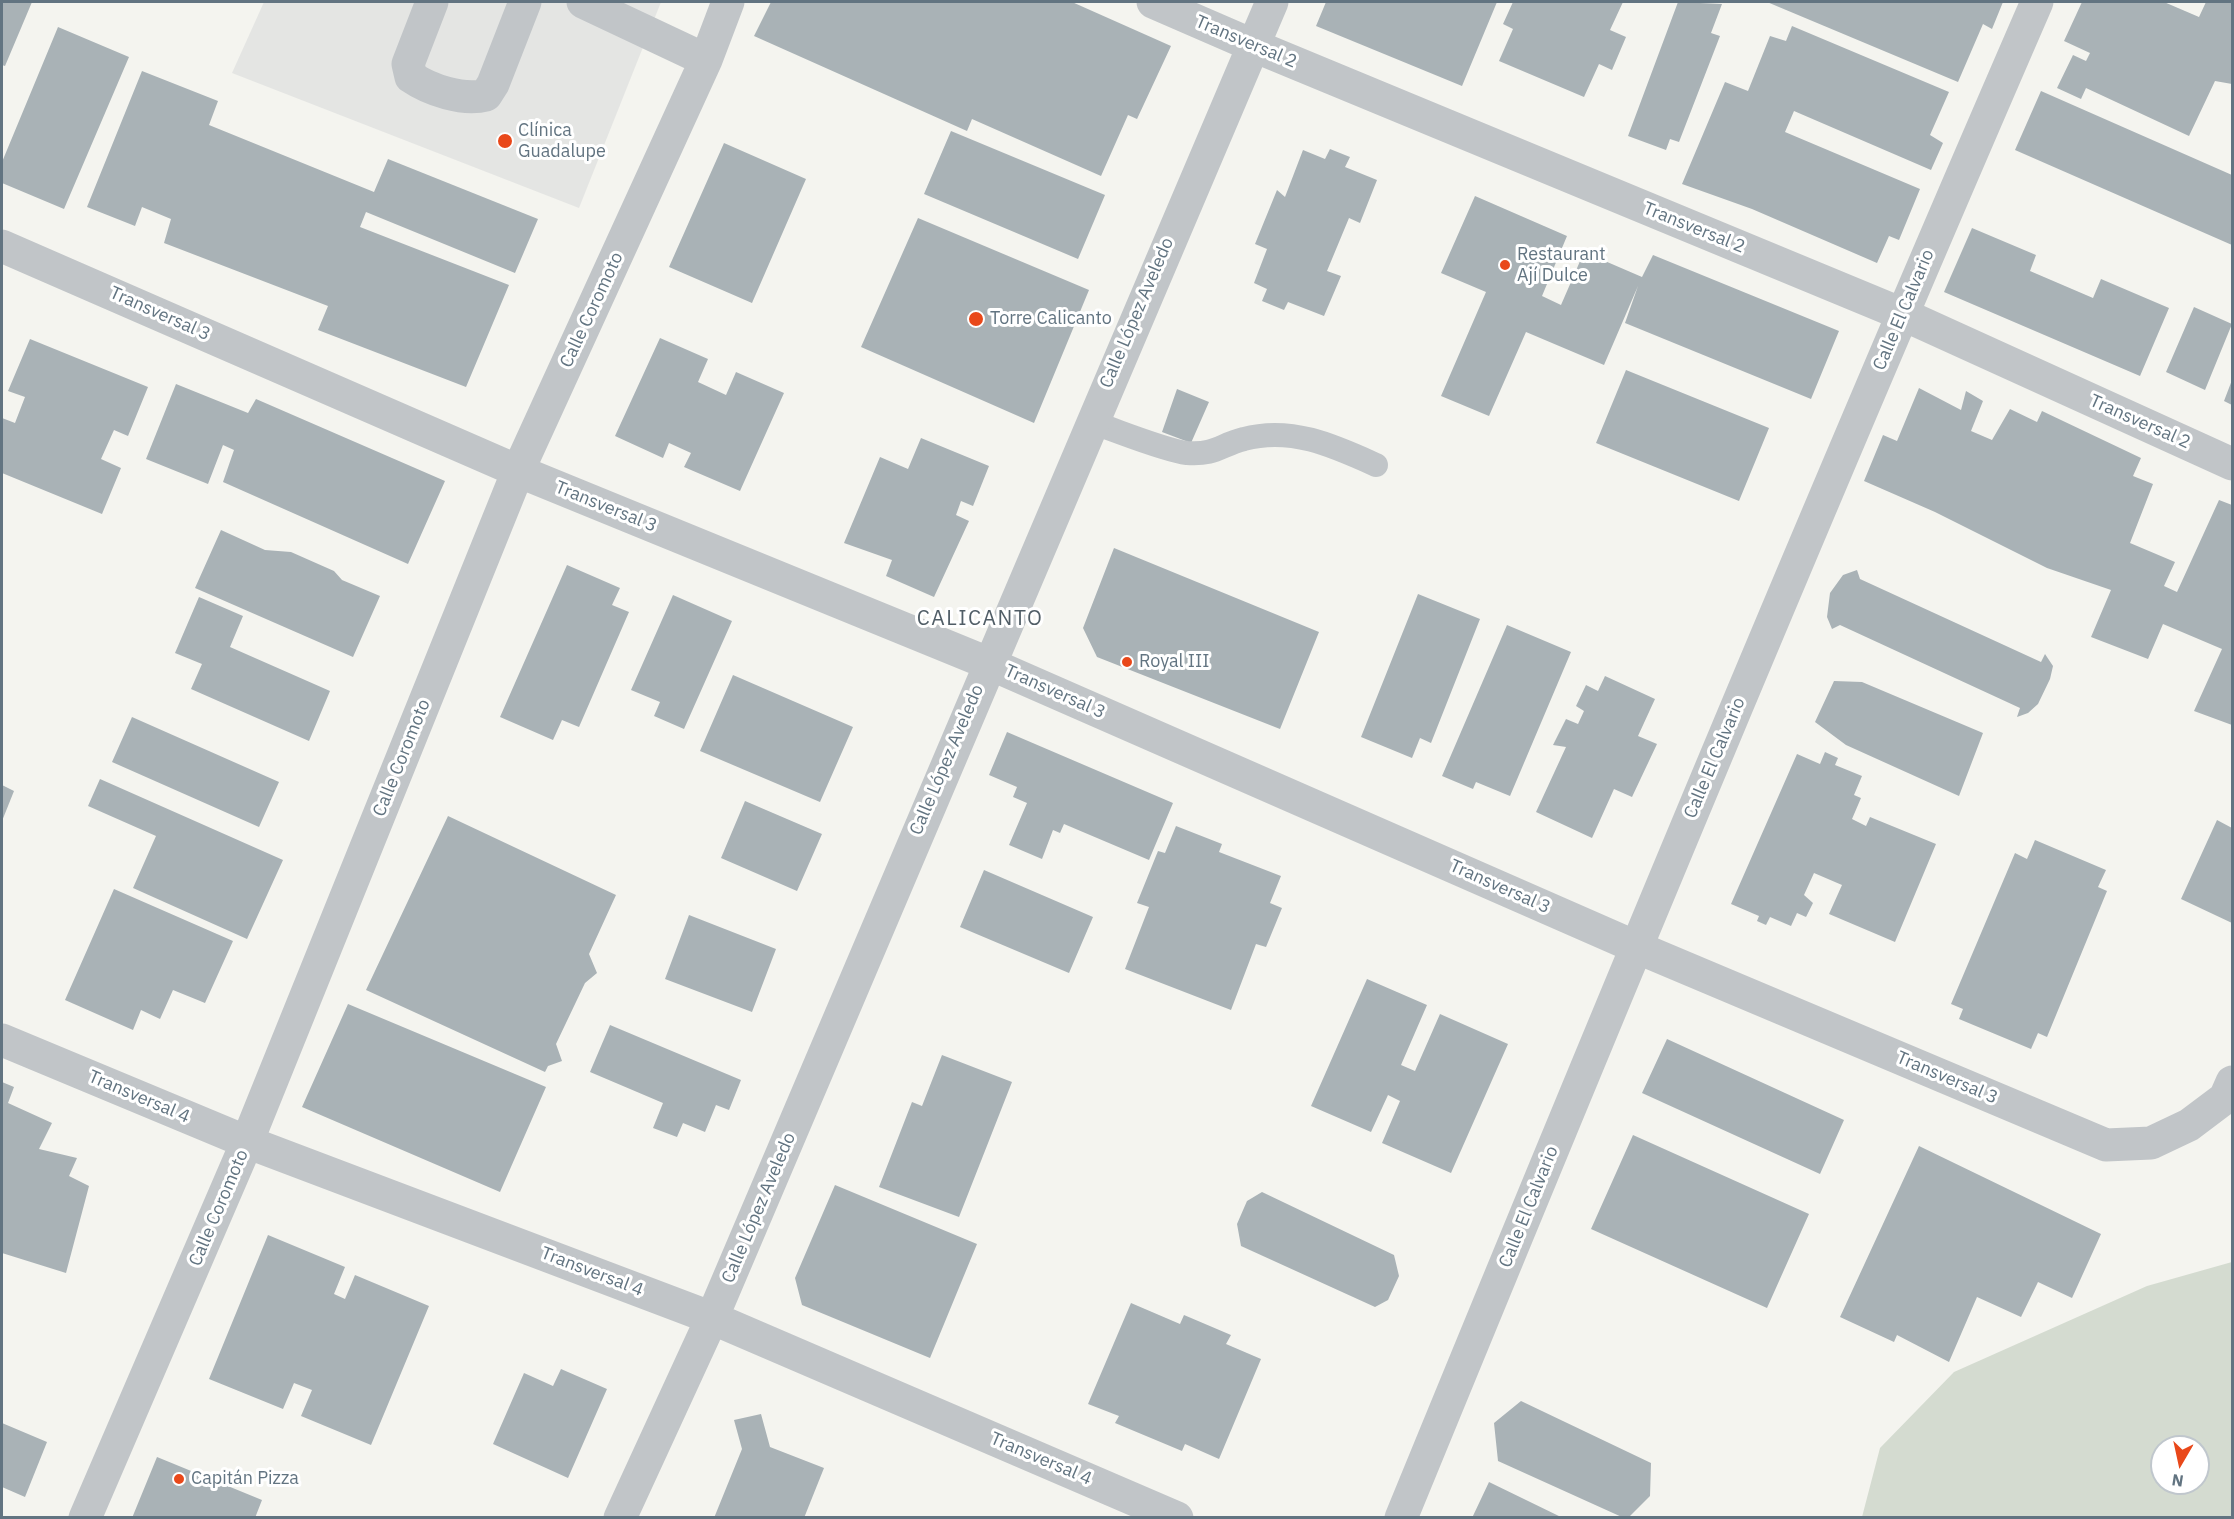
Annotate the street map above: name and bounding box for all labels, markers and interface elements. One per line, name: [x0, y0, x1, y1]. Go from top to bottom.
street label: Transversal 2: [1192, 11, 1300, 73]
place label: Clínica Guadalupe: [518, 120, 606, 162]
marker: Clínica Guadalupe: [496, 132, 514, 150]
street label: Transversal 2: [1640, 198, 1748, 258]
street label: Calle López Aveledo: [1096, 234, 1178, 392]
place label: Restaurant Ají Dulce: [1517, 244, 1606, 286]
street label: Calle El Calvario: [1869, 246, 1939, 374]
street label: Calle Coromoto: [556, 249, 628, 371]
marker: Restaurant Ají Dulce: [1498, 258, 1512, 272]
street label: Transversal 3: [106, 282, 214, 346]
place label: Torre Calicanto: [990, 308, 1112, 330]
marker: Torre Calicanto: [967, 310, 985, 328]
street label: Transversal 2: [2086, 390, 2194, 454]
street label: Transversal 3: [552, 477, 660, 537]
district label: CALICANTO: [917, 606, 1043, 632]
place label: Royal III: [1139, 651, 1209, 673]
marker: Royal III: [1120, 655, 1134, 669]
street label: Transversal 3: [1001, 660, 1109, 724]
street label: Calle López Aveledo: [906, 681, 988, 839]
street label: Calle El Calvario: [1680, 694, 1750, 822]
street label: Calle Coromoto: [369, 696, 435, 820]
street label: Transversal 3: [1446, 855, 1554, 919]
street label: Transversal 3: [1893, 1047, 2001, 1109]
street label: Transversal 4: [85, 1066, 193, 1128]
street label: Calle López Aveledo: [718, 1129, 800, 1287]
street label: Calle El Calvario: [1495, 1143, 1563, 1271]
street label: Calle Coromoto: [185, 1146, 253, 1270]
street label: Transversal 4: [538, 1243, 646, 1301]
street label: Transversal 4: [987, 1428, 1095, 1490]
north arrow: [2150, 1435, 2210, 1495]
place label: Capitán Pizza: [191, 1468, 299, 1490]
text: N: [2170, 1470, 2185, 1492]
marker: Capitán Pizza: [172, 1472, 186, 1486]

